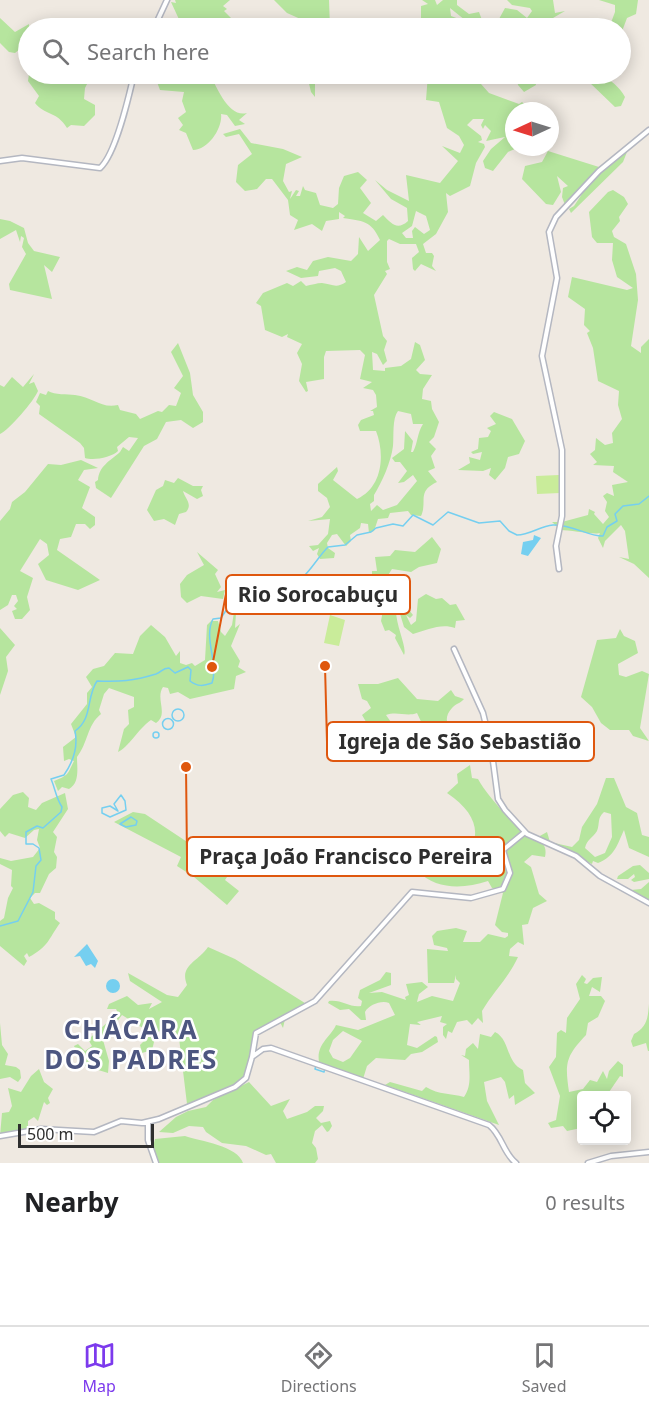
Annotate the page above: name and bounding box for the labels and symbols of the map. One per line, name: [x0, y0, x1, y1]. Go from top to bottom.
north arrow: [505, 102, 559, 156]
callout: Rio Sorocabuçu: [226, 575, 410, 614]
text: Rio Sorocabuçu: [238, 580, 398, 608]
callout: Igreja de São Sebastião: [327, 722, 594, 761]
text: Igreja de São Sebastião: [339, 727, 581, 755]
callout: Praça João Francisco Pereira: [187, 837, 504, 876]
text: Praça João Francisco Pereira: [199, 842, 493, 870]
district label: CHÁCARA DOS PADRES: [44, 1011, 218, 1077]
scale bar: [18, 1121, 154, 1148]

